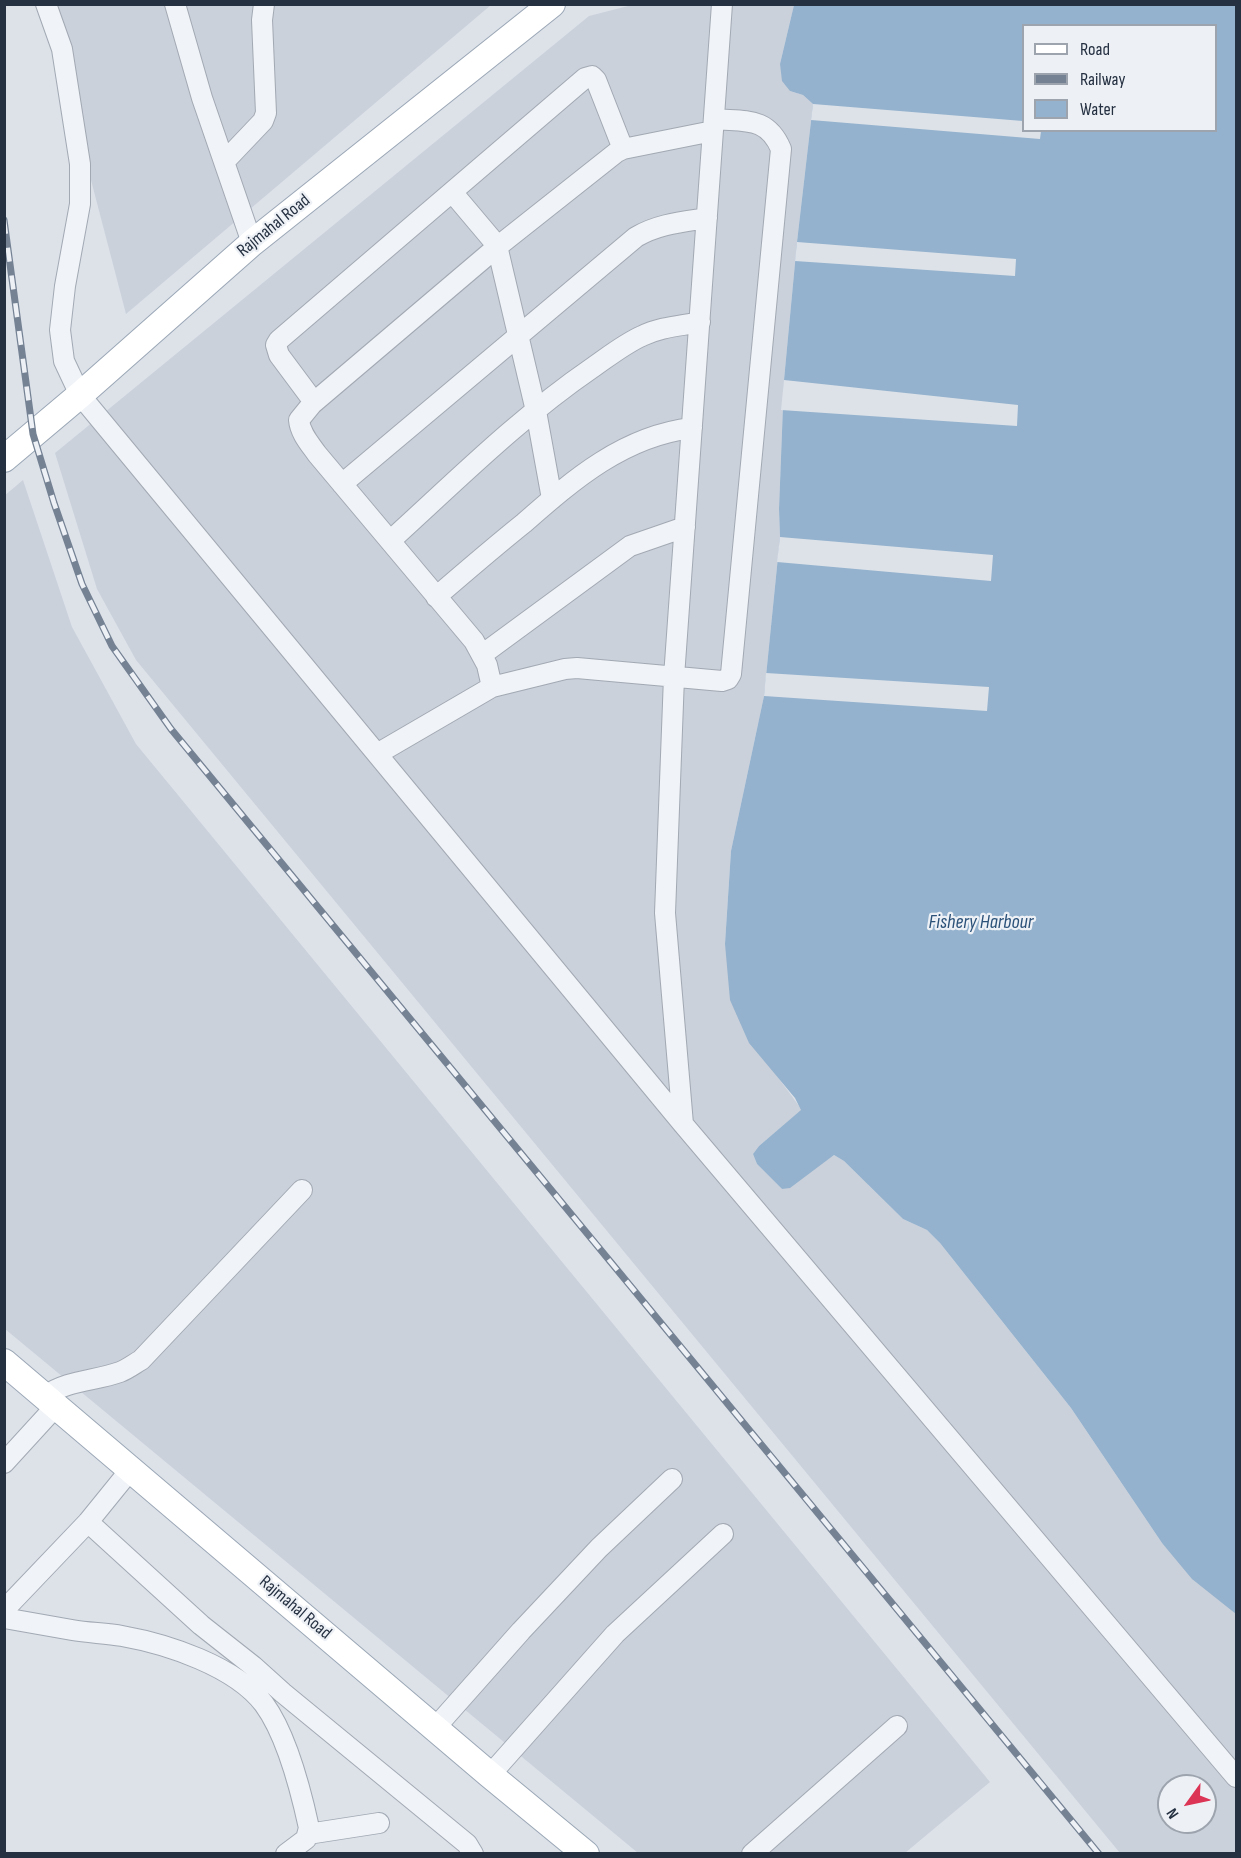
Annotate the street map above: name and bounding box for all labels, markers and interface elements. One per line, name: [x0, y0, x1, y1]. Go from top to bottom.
legend: [1022, 24, 1217, 132]
text: Road: [1080, 39, 1110, 60]
text: Railway: [1080, 69, 1125, 90]
text: Water: [1080, 99, 1116, 120]
street label: Rajmahal Road: [233, 190, 315, 262]
water label: Fishery Harbour: [929, 911, 1033, 935]
street label: Rajmahal Road: [255, 1572, 335, 1644]
north arrow: [1157, 1774, 1217, 1834]
text: N: [1163, 1804, 1183, 1822]

